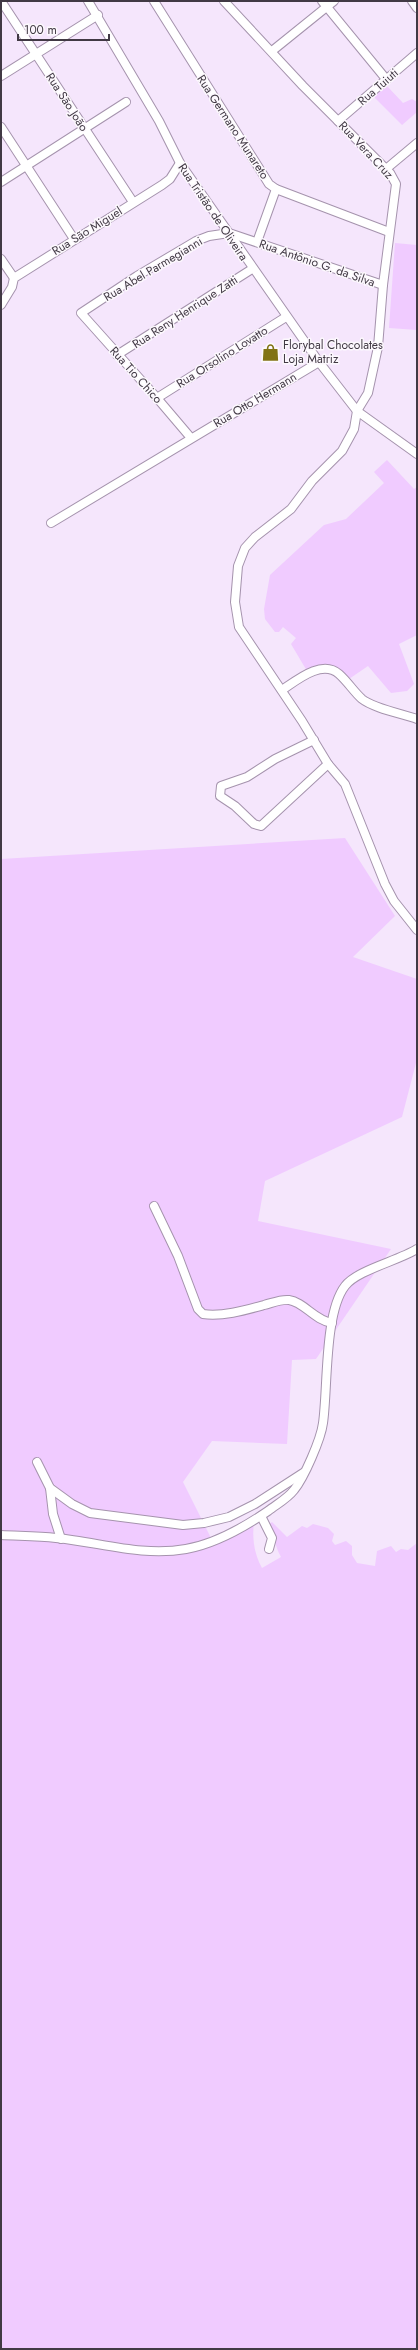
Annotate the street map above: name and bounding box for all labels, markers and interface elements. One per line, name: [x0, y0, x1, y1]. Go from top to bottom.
scale bar: [18, 16, 109, 42]
text: 100 m: [24, 21, 57, 39]
street label: Rua Tuiuti: [354, 64, 402, 110]
street label: Rua São João: [41, 69, 93, 135]
street label: Rua Germano Munareto: [192, 71, 274, 183]
street label: Rua Vera Cruz: [334, 117, 398, 183]
street label: Rua Tristão de Oliveira: [174, 160, 253, 265]
street label: Rua São Miguel: [48, 202, 126, 260]
street label: Rua Abel Parmegianni: [100, 232, 206, 306]
street label: Rua Antônio G. da Silva: [257, 235, 378, 291]
street label: Rua Reny Henrique Zatti: [129, 271, 241, 353]
street label: Rua Orsolino Lovatto: [173, 321, 272, 392]
place label: Florybal Chocolates Loja Matriz: [283, 336, 383, 368]
shop icon: Florybal Chocolates Loja Matriz: [260, 342, 280, 362]
street label: Rua Tio Chico: [105, 343, 167, 408]
street label: Rua Otto Hermann: [210, 368, 300, 432]

